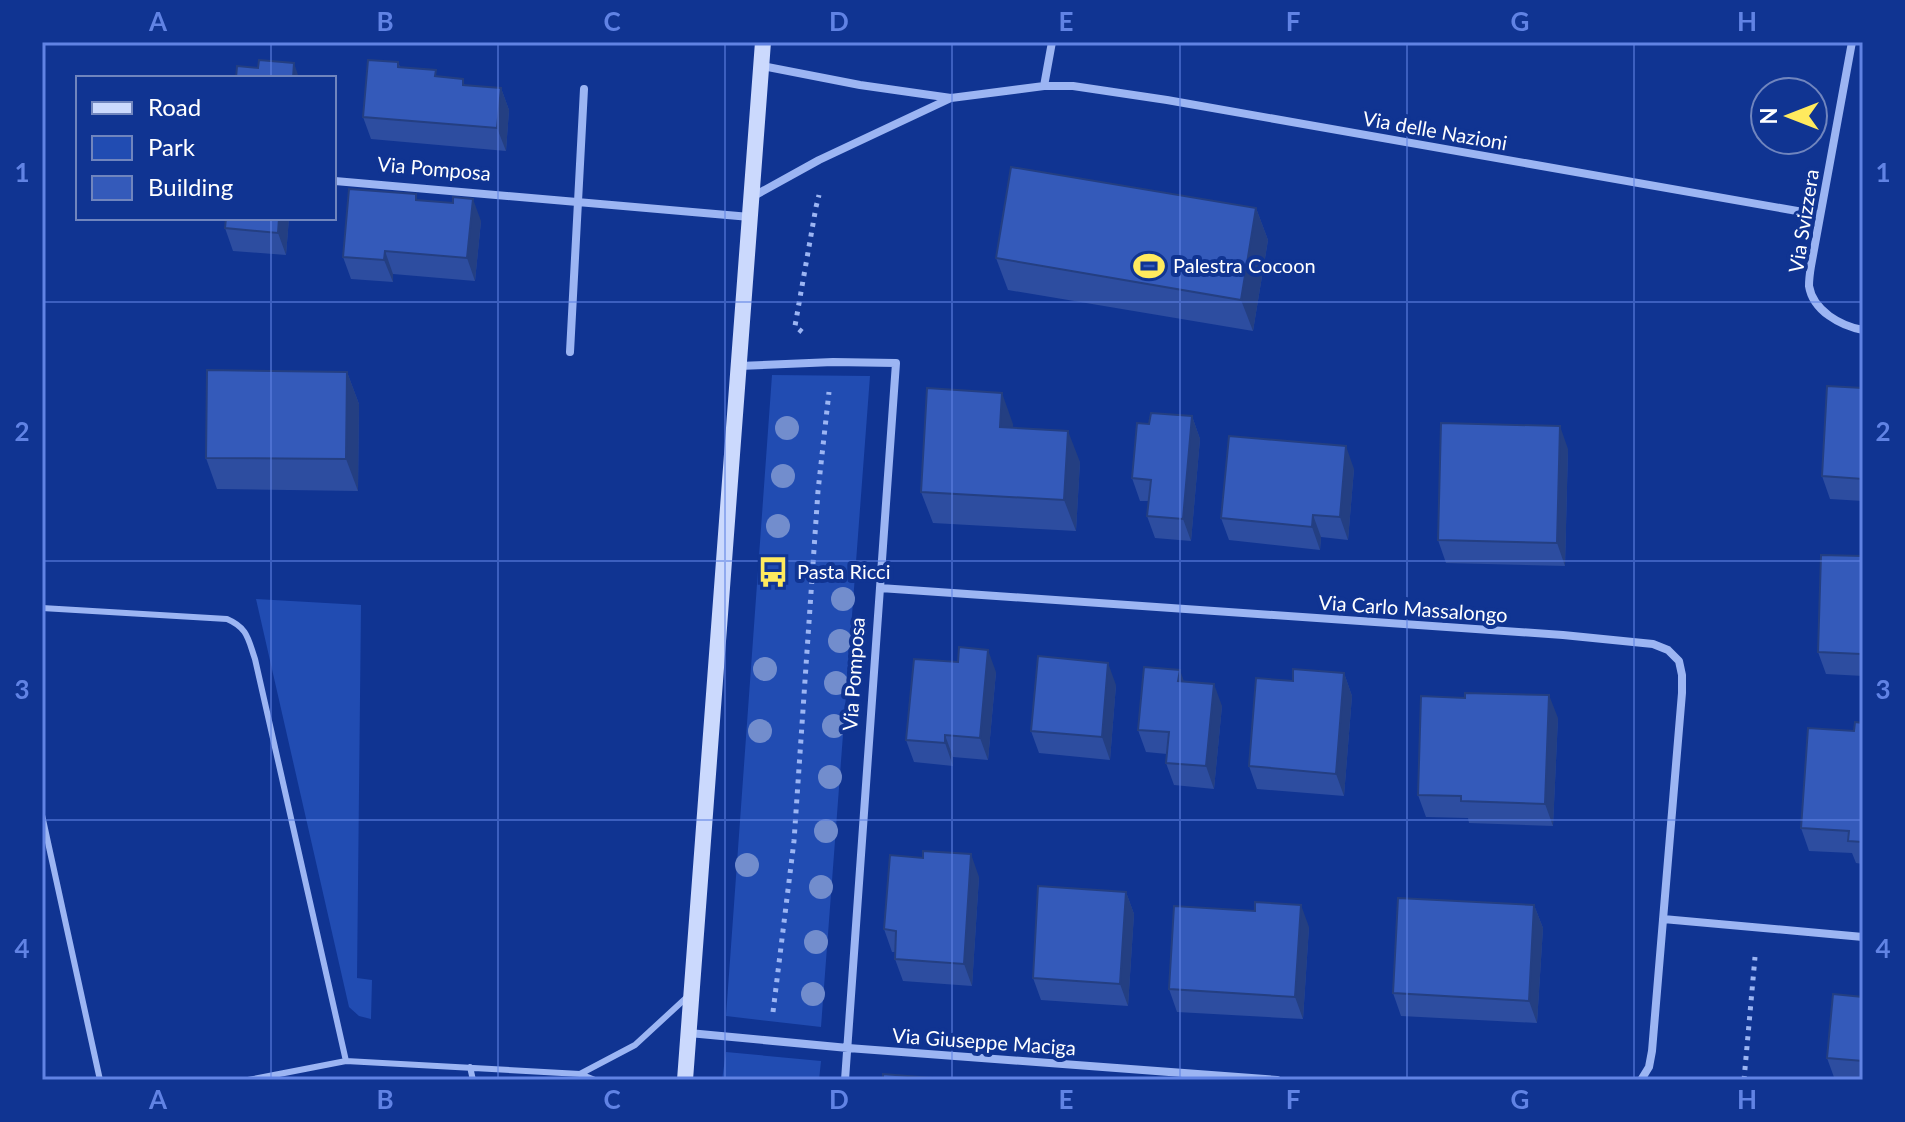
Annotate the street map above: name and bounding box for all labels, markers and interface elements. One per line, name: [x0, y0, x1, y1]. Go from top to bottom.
text: A: [148, 5, 168, 37]
text: B: [376, 5, 394, 37]
text: C: [603, 5, 621, 37]
text: D: [829, 5, 849, 37]
text: E: [1059, 5, 1073, 37]
text: F: [1286, 5, 1300, 37]
text: G: [1511, 5, 1529, 37]
text: H: [1737, 5, 1757, 37]
legend: [76, 76, 336, 220]
north arrow: [1749, 76, 1829, 156]
text: Road: [148, 92, 201, 121]
street label: Via delle Nazioni: [1361, 105, 1509, 155]
text: N: [1755, 108, 1782, 124]
text: Park: [148, 132, 196, 161]
street label: Via Pomposa: [376, 151, 492, 185]
text: 1: [14, 156, 30, 188]
text: 1: [1875, 156, 1891, 188]
street label: Via Svizzera: [1783, 167, 1823, 274]
text: Building: [148, 172, 233, 201]
sports icon: Palestra Cocoon: [1132, 249, 1166, 283]
place label: Palestra Cocoon: [1173, 253, 1316, 277]
text: 2: [14, 415, 30, 447]
text: 2: [1875, 415, 1891, 447]
bus stop icon: Pasta Ricci: [756, 555, 790, 589]
place label: Pasta Ricci: [797, 559, 890, 583]
street label: Via Carlo Massalongo: [1318, 589, 1508, 627]
street label: Via Pomposa: [837, 616, 869, 732]
text: 3: [14, 673, 30, 705]
text: 3: [1875, 673, 1891, 705]
text: 4: [14, 932, 30, 964]
text: 4: [1875, 932, 1891, 964]
street label: Via Giuseppe Maciga: [891, 1023, 1077, 1059]
text: A: [148, 1083, 168, 1115]
text: B: [376, 1083, 394, 1115]
text: C: [603, 1083, 621, 1115]
text: D: [829, 1083, 849, 1115]
text: E: [1059, 1083, 1073, 1115]
text: F: [1286, 1083, 1300, 1115]
text: G: [1511, 1083, 1529, 1115]
text: H: [1737, 1083, 1757, 1115]

